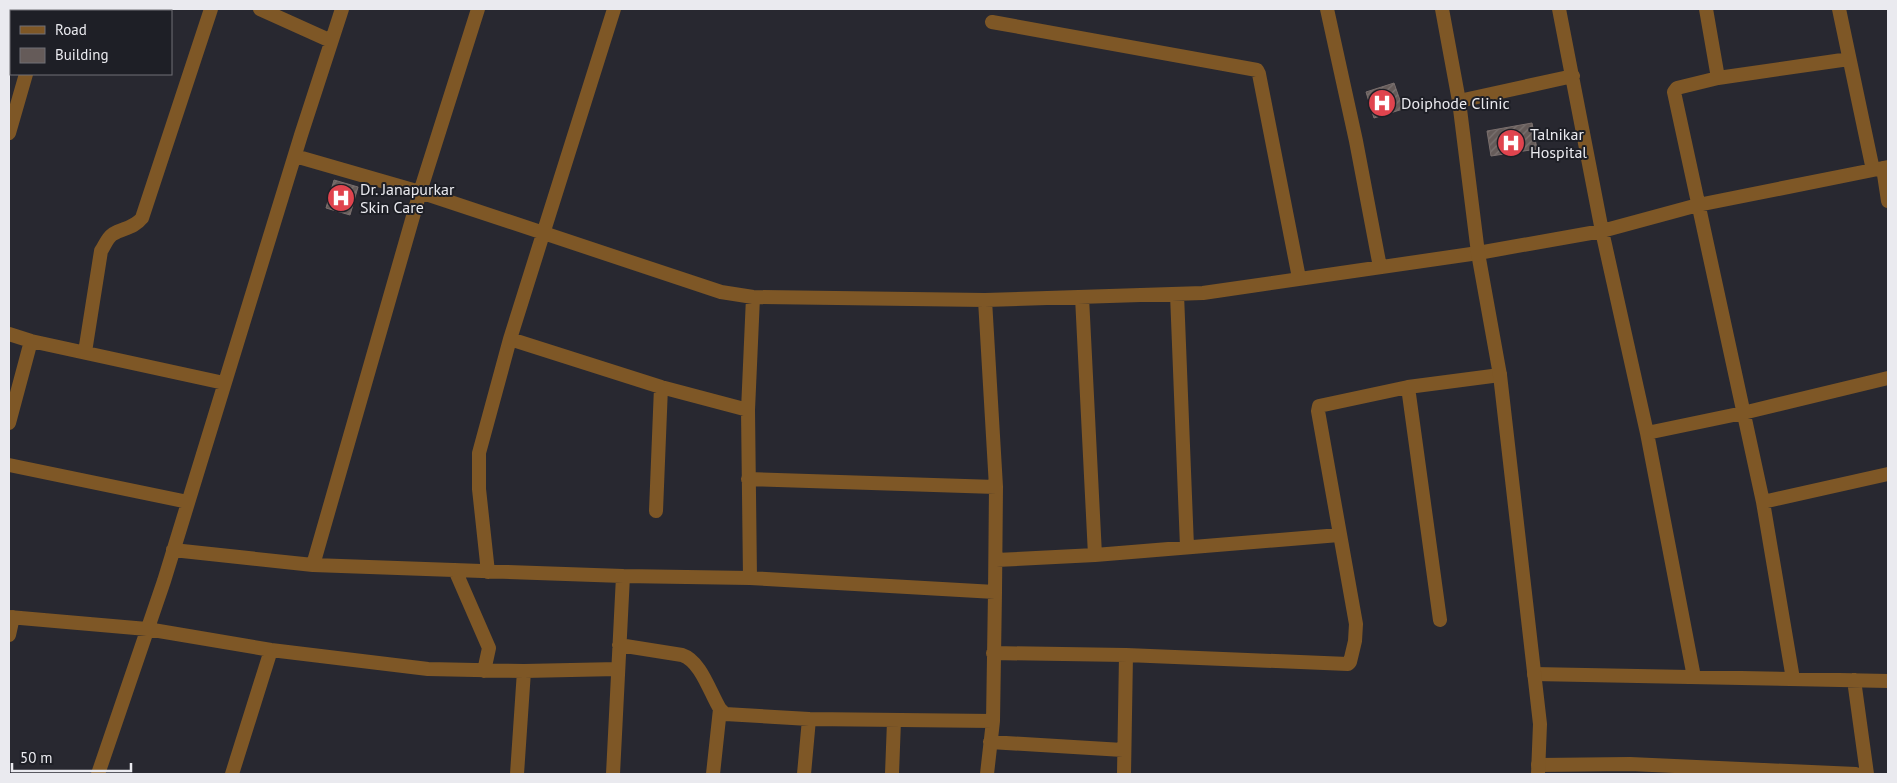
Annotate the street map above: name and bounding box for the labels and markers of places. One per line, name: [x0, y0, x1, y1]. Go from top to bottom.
hospital icon: Doiphode Clinic: [1367, 88, 1397, 118]
place label: Doiphode Clinic: [1401, 93, 1510, 113]
place label: Talnikar Hospital: [1530, 124, 1587, 162]
hospital icon: Talnikar Hospital: [1496, 128, 1526, 158]
place label: Dr. Janapurkar Skin Care: [360, 179, 455, 217]
hospital icon: Dr. Janapurkar Skin Care: [326, 183, 356, 213]

